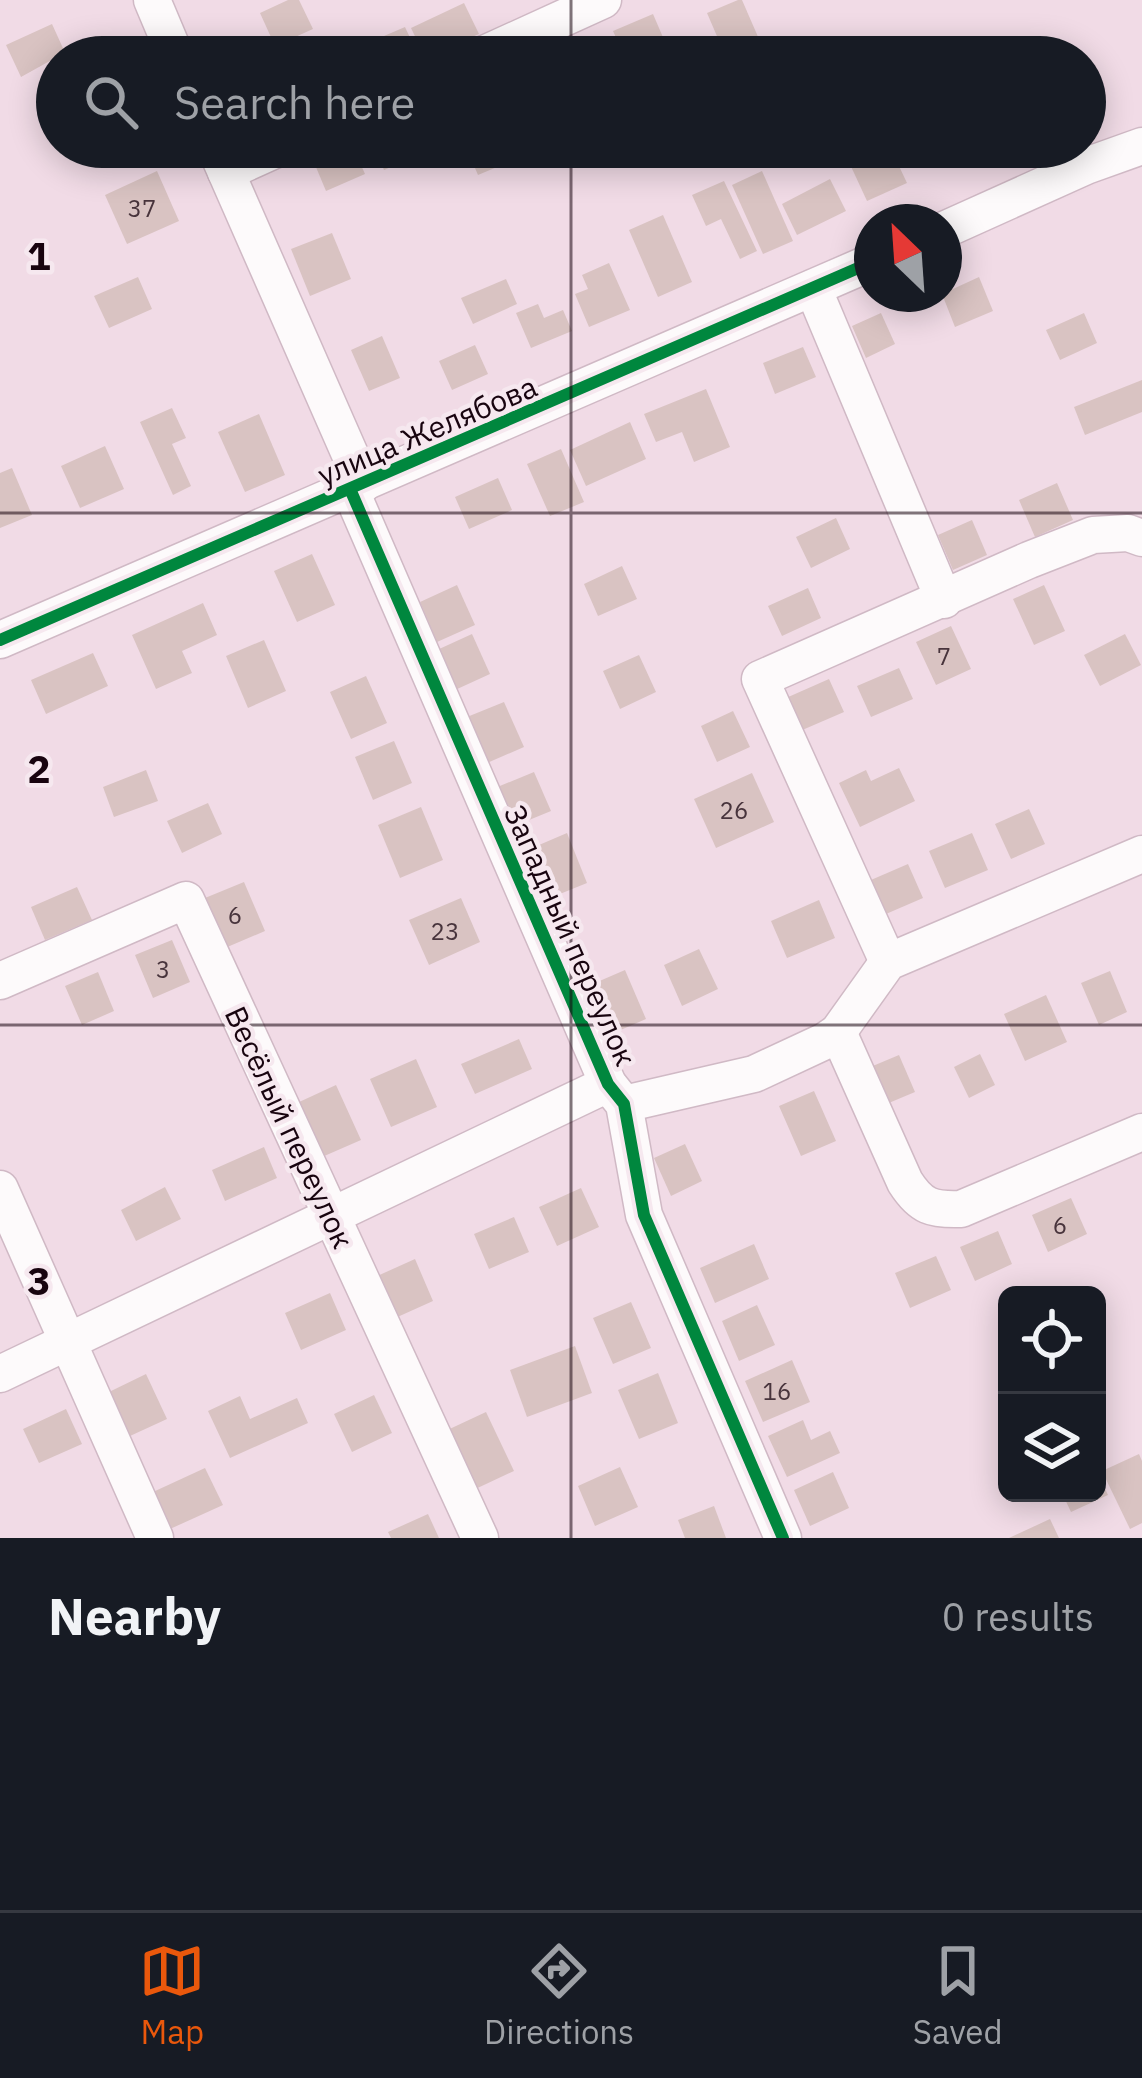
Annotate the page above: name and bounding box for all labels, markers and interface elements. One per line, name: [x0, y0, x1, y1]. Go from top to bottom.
search box: [36, 36, 1106, 168]
icon: search: [78, 69, 144, 135]
text: Search here: [174, 73, 415, 131]
house number: 37: [128, 192, 156, 224]
north arrow: [854, 204, 962, 312]
text: 1: [27, 230, 51, 281]
street label: улица Желябова: [311, 366, 543, 494]
house number: 7: [937, 640, 951, 672]
text: 2: [27, 743, 51, 794]
house number: 26: [720, 794, 748, 826]
street label: Западный переулок: [496, 798, 646, 1072]
house number: 6: [228, 899, 242, 931]
house number: 23: [431, 915, 459, 947]
house number: 3: [156, 953, 170, 985]
street label: Весёлый переулок: [217, 1000, 363, 1254]
house number: 6: [1053, 1209, 1067, 1241]
text: 3: [27, 1255, 51, 1306]
map controls: [998, 1286, 1106, 1502]
button: locate: [998, 1286, 1106, 1394]
house number: 16: [763, 1375, 791, 1407]
button: layers: [998, 1394, 1106, 1502]
text: Nearby: [48, 1583, 221, 1649]
text: 0 results: [942, 1591, 1094, 1642]
tab: Map: [139, 1938, 205, 2053]
tab: Directions: [484, 1938, 634, 2053]
tab: Saved: [913, 1938, 1003, 2053]

